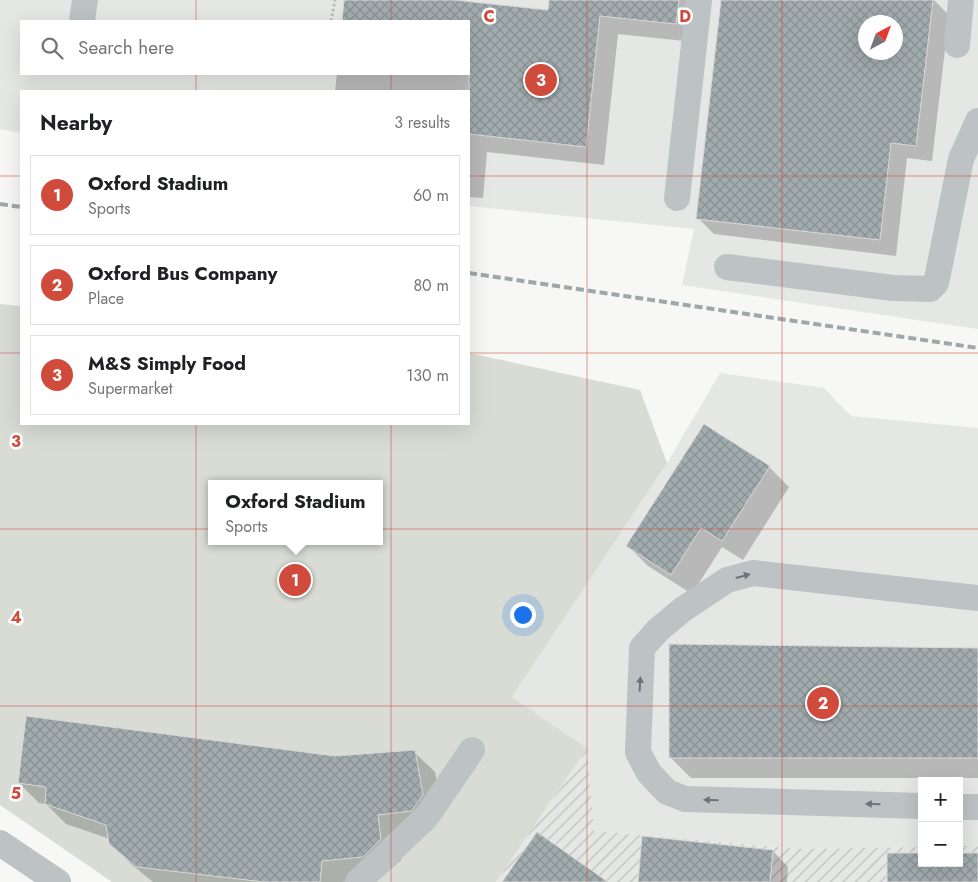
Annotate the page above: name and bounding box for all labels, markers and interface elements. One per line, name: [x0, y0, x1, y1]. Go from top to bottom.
text: C: [483, 5, 495, 28]
text: D: [679, 5, 691, 28]
north arrow: [858, 15, 903, 60]
search box: [20, 20, 470, 75]
icon: search: [38, 34, 66, 62]
text: Search here: [78, 34, 174, 61]
pin: 3: [525, 61, 557, 99]
text: Nearby: [40, 108, 112, 138]
text: 3 results: [394, 111, 450, 134]
text: Oxford Stadium: [88, 170, 228, 197]
text: 1: [53, 184, 61, 207]
text: 60 m: [413, 184, 449, 207]
text: Sports: [88, 197, 130, 220]
text: Oxford Bus Company: [88, 260, 277, 287]
text: 2: [52, 274, 62, 297]
text: 80 m: [413, 274, 449, 297]
text: Place: [88, 287, 124, 310]
text: M&S Simply Food: [88, 350, 246, 377]
text: 3: [52, 364, 62, 387]
text: 130 m: [406, 364, 449, 387]
text: Supermarket: [88, 377, 173, 400]
text: 3: [11, 430, 21, 453]
popup: [208, 480, 383, 545]
text: Oxford Stadium: [225, 488, 366, 515]
text: Sports: [225, 515, 268, 538]
pin: 1: [279, 561, 311, 599]
one-way arrow: [736, 572, 751, 580]
your location: [510, 602, 536, 628]
text: 4: [10, 606, 22, 629]
one-way arrow: [637, 676, 645, 692]
pin: 2: [807, 684, 839, 722]
map controls: [918, 777, 963, 867]
button: +: [918, 777, 963, 822]
text: 5: [11, 782, 21, 805]
one-way arrow: [702, 796, 718, 804]
one-way arrow: [865, 800, 881, 808]
button: −: [918, 822, 963, 867]

